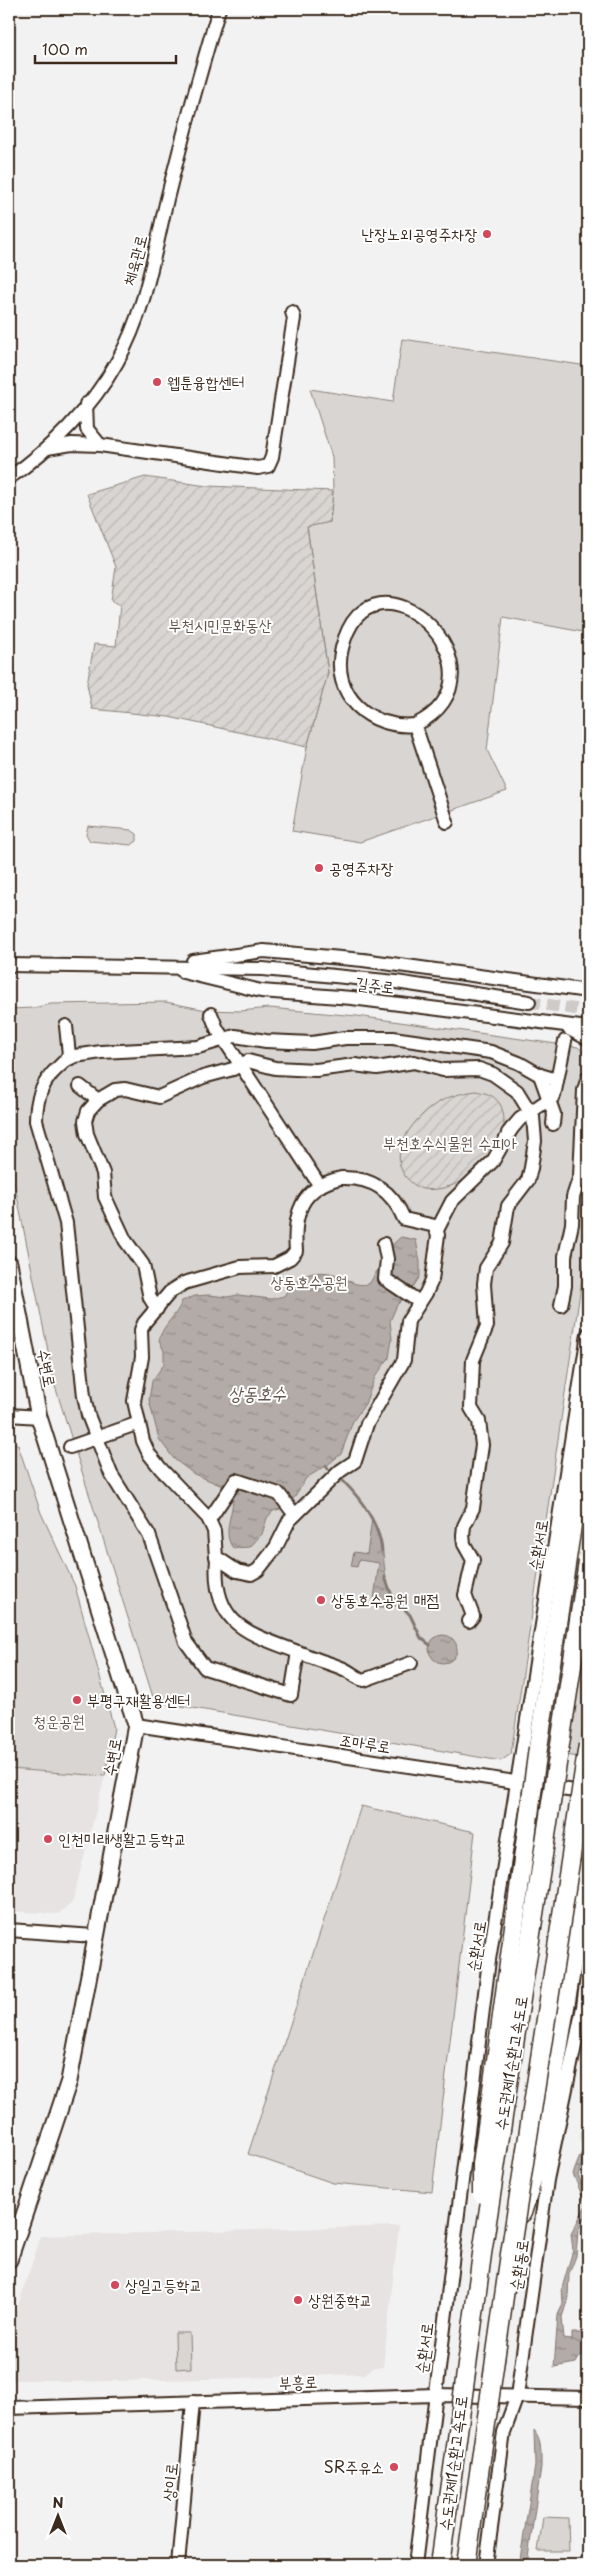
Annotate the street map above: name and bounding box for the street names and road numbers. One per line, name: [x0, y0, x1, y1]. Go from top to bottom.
street label: 체육관로: [116, 232, 152, 288]
street label: 길주로: [354, 970, 396, 998]
street label: 수변로: [33, 1347, 63, 1389]
street label: 순환서로: [521, 1518, 553, 1572]
street label: 조마루로: [338, 1726, 392, 1758]
street label: 수변로: [96, 1736, 126, 1778]
street label: 순환서로: [459, 1919, 491, 1973]
street label: 수도권제1순환고속도로: [488, 1994, 532, 2132]
street label: 순환동로: [503, 2238, 533, 2292]
street label: 순환서로: [408, 2321, 438, 2375]
street label: 부흥로: [278, 2368, 318, 2394]
street label: 수도권제1순환고속도로: [432, 2394, 472, 2532]
street label: 상이로: [155, 2462, 183, 2502]

